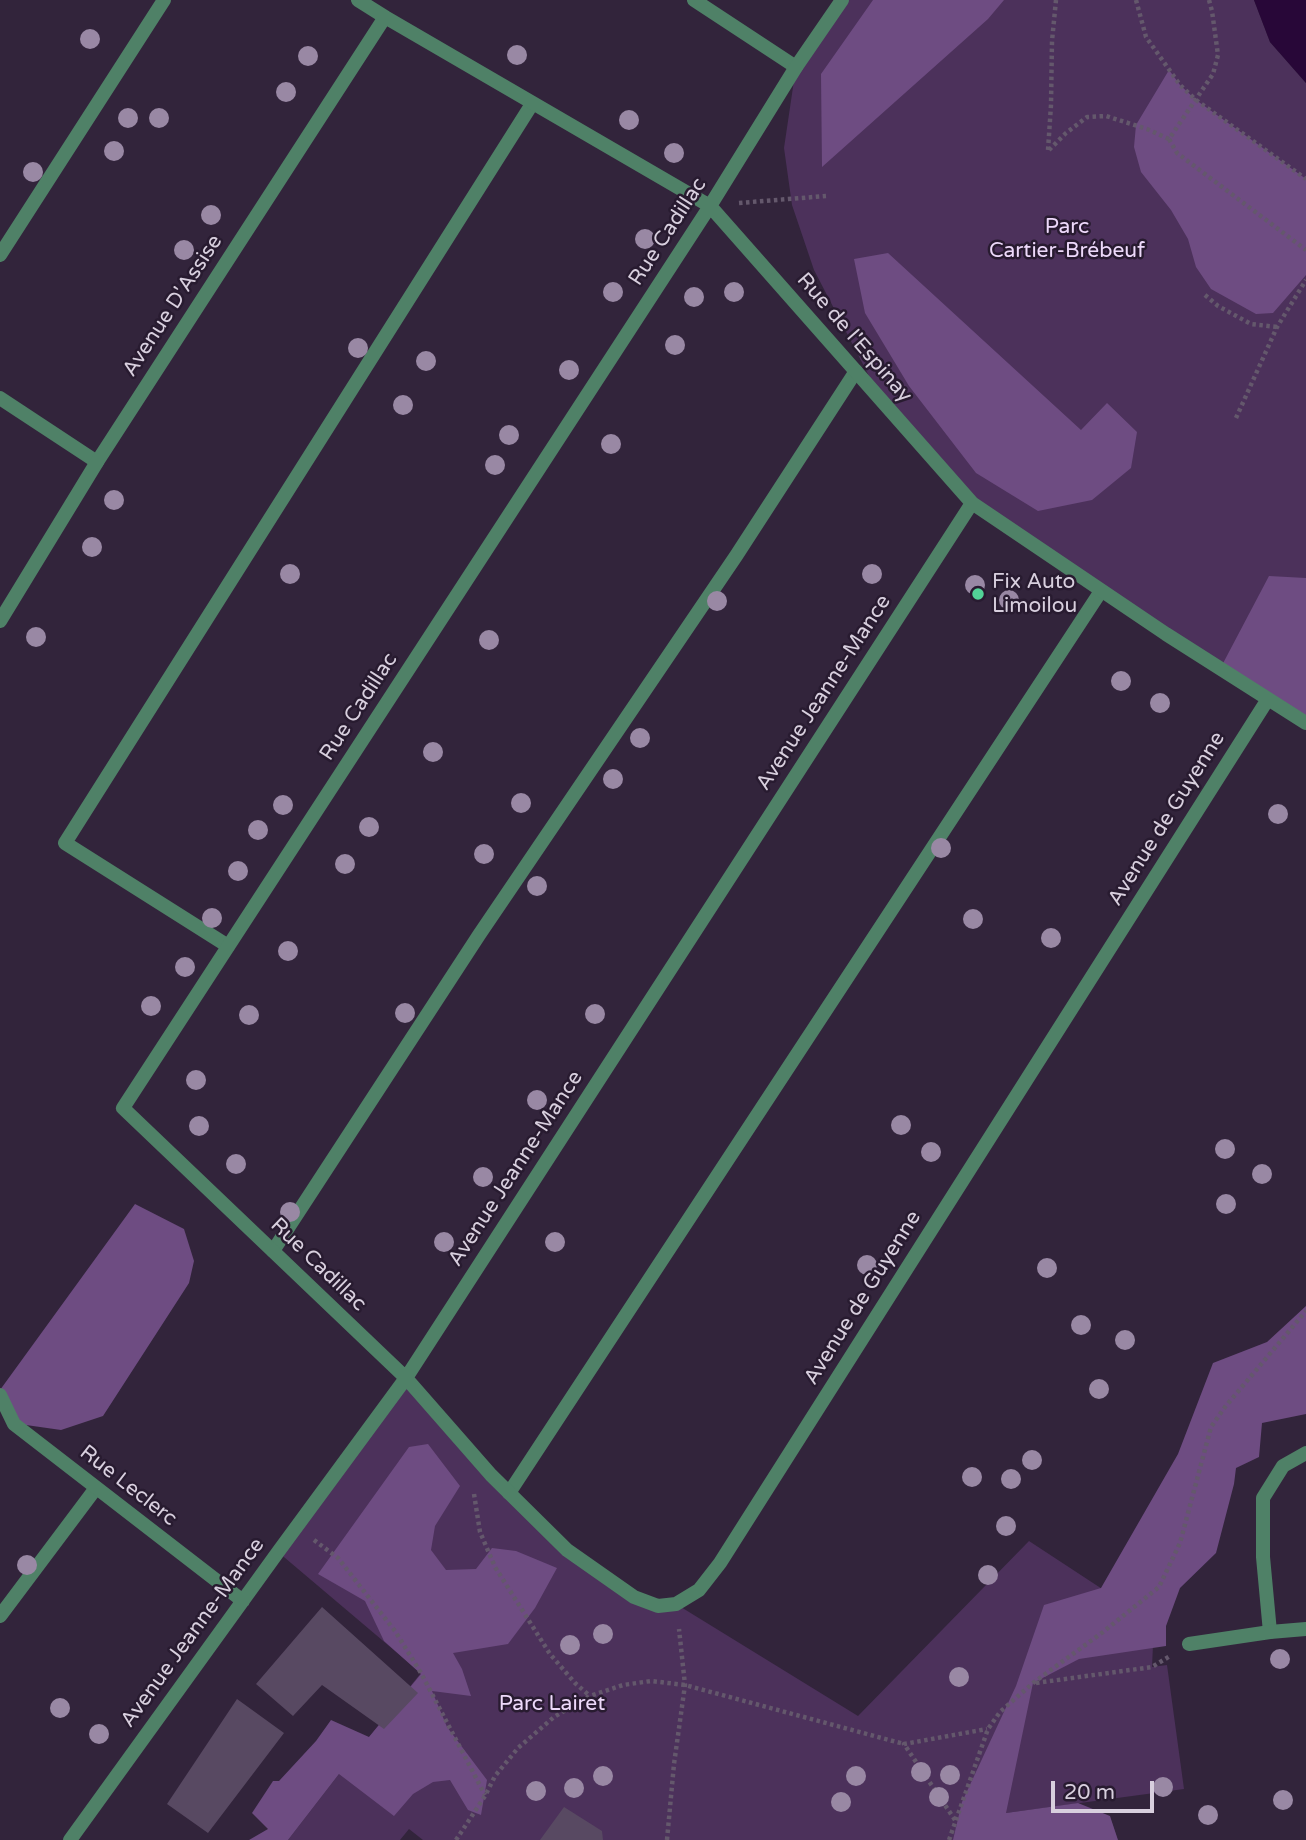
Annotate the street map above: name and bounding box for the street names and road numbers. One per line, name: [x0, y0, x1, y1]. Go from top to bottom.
street label: Rue Cadillac: [624, 173, 712, 291]
street label: Avenue D'Assise: [118, 230, 228, 382]
street label: Rue de l'Espinay: [791, 268, 917, 408]
street label: Avenue Jeanne-Mance: [751, 591, 897, 795]
street label: Rue Cadillac: [315, 648, 403, 766]
street label: Avenue de Guyenne: [1103, 727, 1231, 911]
street label: Avenue Jeanne-Mance: [443, 1067, 589, 1271]
street label: Avenue de Guyenne: [799, 1206, 927, 1390]
street label: Rue Cadillac: [265, 1213, 371, 1317]
street label: Rue Leclerc: [74, 1440, 182, 1532]
street label: Avenue Jeanne-Mance: [116, 1533, 270, 1733]

